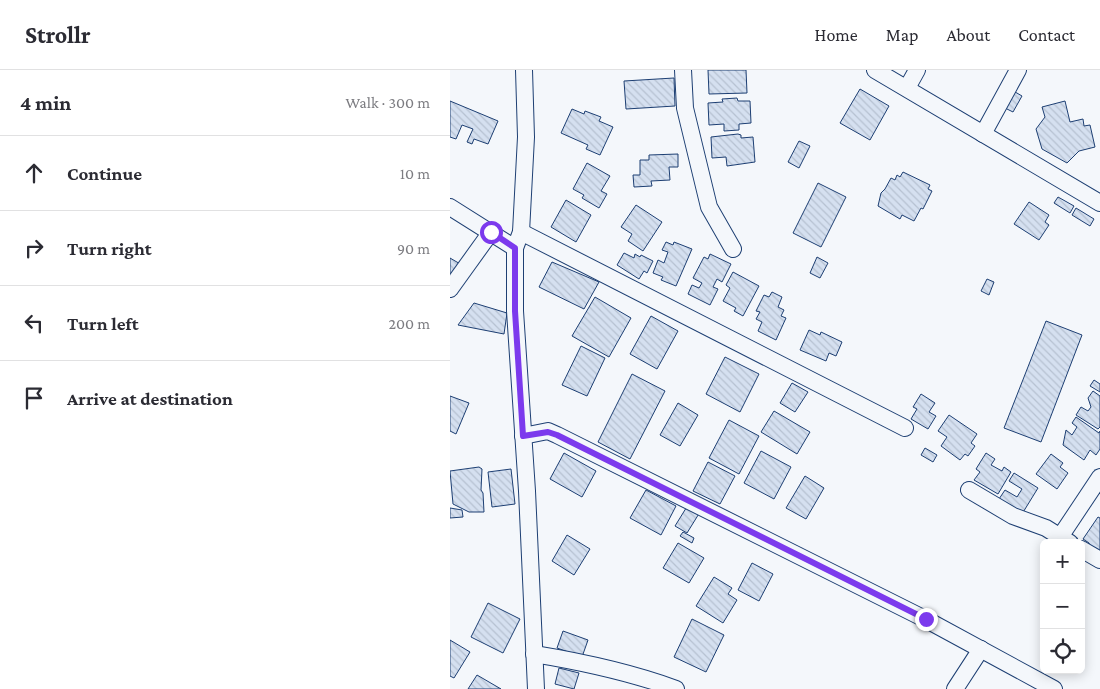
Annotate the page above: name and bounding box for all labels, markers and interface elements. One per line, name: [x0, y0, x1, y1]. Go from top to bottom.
text: Strollr: [25, 21, 91, 48]
text: Home: [815, 25, 858, 45]
text: Map: [886, 25, 918, 45]
text: About: [946, 25, 990, 45]
text: Contact: [1018, 25, 1075, 45]
text: 4 min: [20, 91, 71, 115]
text: Walk · 300 m: [345, 94, 430, 111]
icon: ahead: [20, 159, 48, 187]
text: Continue: [67, 163, 142, 184]
text: 10 m: [400, 165, 430, 182]
route start: [480, 221, 503, 244]
icon: right: [20, 234, 48, 262]
text: Turn right: [67, 238, 152, 259]
text: 90 m: [397, 240, 430, 257]
icon: left: [20, 309, 48, 337]
text: Turn left: [67, 313, 139, 334]
text: 200 m: [388, 315, 430, 332]
icon: arrive: [20, 384, 48, 412]
text: Arrive at destination: [67, 388, 233, 409]
map controls: [1040, 539, 1085, 674]
button: +: [1040, 539, 1085, 584]
button: −: [1040, 584, 1085, 629]
route end: [915, 608, 938, 631]
button: locate: [1040, 629, 1085, 674]

